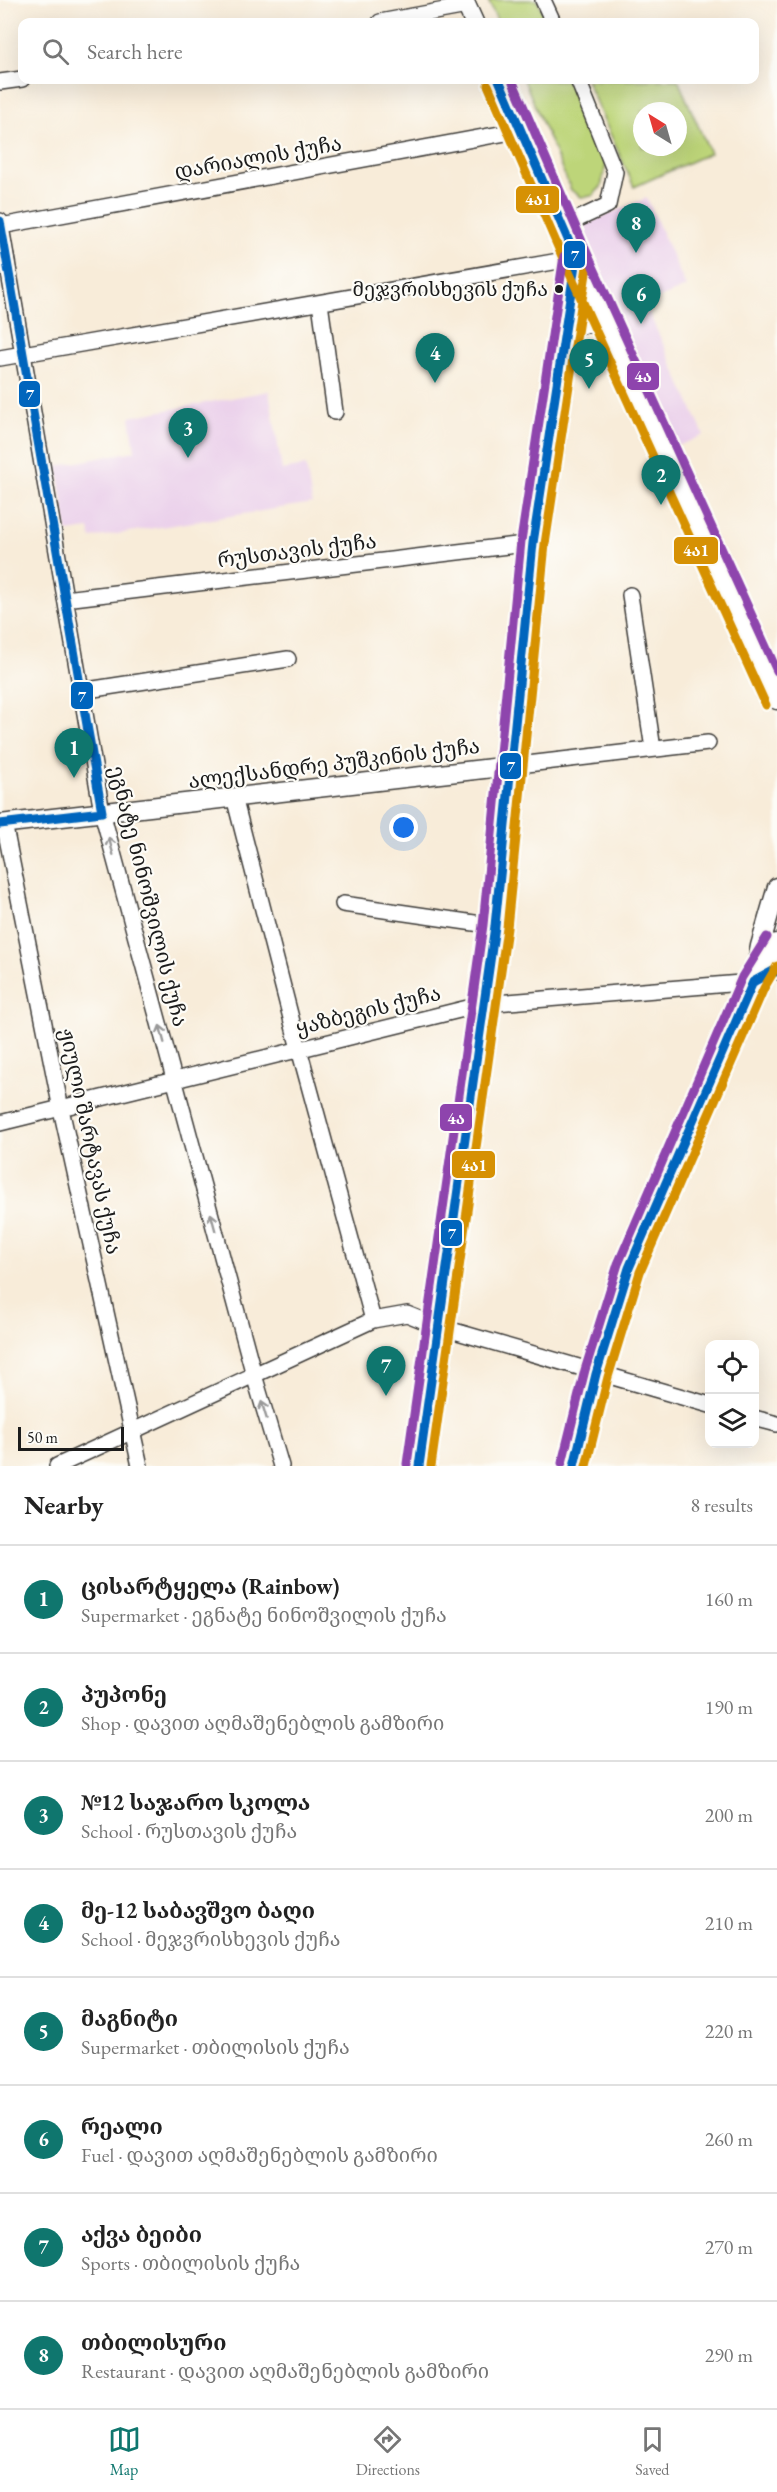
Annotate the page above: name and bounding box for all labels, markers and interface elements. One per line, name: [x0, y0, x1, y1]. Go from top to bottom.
search box: [18, 18, 759, 84]
icon: search: [39, 35, 72, 68]
text: Search here: [87, 37, 182, 66]
north arrow: [633, 102, 687, 156]
street label: დარიალის ქუჩა: [172, 129, 344, 185]
line badge: 4ა1: [515, 185, 560, 214]
text: 4ა1: [525, 189, 551, 210]
pin: 8: [616, 204, 656, 253]
line badge: 7: [563, 240, 586, 269]
text: 7: [571, 245, 580, 266]
pin: 6: [622, 274, 660, 324]
place label: მეჯვრისხევის ქუჩა: [352, 276, 548, 302]
marker: მეჯვრისხევის ქუჩა: [553, 283, 565, 295]
pin: 4: [416, 334, 454, 383]
pin: 5: [570, 340, 608, 389]
line badge: 4ა: [626, 362, 660, 391]
text: 4ა: [634, 366, 652, 387]
line badge: 7: [18, 380, 41, 408]
text: 7: [26, 384, 35, 405]
pin: 3: [168, 408, 207, 458]
pin: 2: [642, 456, 680, 505]
street label: რუსთავის ქუჩა: [216, 527, 378, 573]
line badge: 4ა1: [673, 536, 719, 565]
text: 4ა1: [683, 540, 709, 561]
line badge: 7: [70, 681, 94, 710]
text: 7: [78, 686, 87, 707]
pin: 1: [54, 728, 94, 778]
street label: ალექსანდრე პუშკინის ქუჩა: [187, 732, 481, 794]
line badge: 7: [499, 752, 522, 780]
text: 7: [507, 756, 516, 777]
street label: ეგნატე ნინოშვილის ქუჩა: [103, 763, 195, 1029]
your location: [389, 813, 418, 842]
one-way arrow: [104, 836, 116, 855]
street label: ყაზბეგის ქუჩა: [293, 979, 443, 1041]
street label: ჟიული შარტავას ქუჩა: [54, 1025, 128, 1257]
one-way arrow: [156, 1025, 167, 1044]
line badge: 4ა: [439, 1103, 473, 1132]
text: 4ა: [447, 1108, 465, 1129]
line badge: 4ა1: [451, 1150, 496, 1179]
text: 4ა1: [461, 1155, 487, 1176]
one-way arrow: [206, 1213, 218, 1232]
line badge: 7: [440, 1219, 463, 1247]
text: 7: [448, 1223, 457, 1244]
map controls: [705, 1340, 759, 1448]
button: locate: [705, 1340, 759, 1394]
pin: 7: [366, 1346, 406, 1396]
button: layers: [705, 1394, 759, 1448]
one-way arrow: [258, 1401, 269, 1420]
scale bar: [18, 1424, 124, 1452]
text: 50 m: [27, 1427, 58, 1448]
text: Nearby: [24, 1488, 104, 1522]
text: 8 results: [690, 1492, 753, 1518]
text: ცისარტყელა (Rainbow): [81, 1572, 339, 1601]
text: 1: [38, 1586, 49, 1612]
text: 160 m: [705, 1586, 753, 1612]
text: Supermarket · ეგნატე ნინოშვილის ქუჩა: [81, 1602, 447, 1628]
text: პუპონე: [81, 1680, 167, 1709]
text: 2: [38, 1694, 49, 1720]
text: 190 m: [705, 1694, 753, 1720]
text: Shop · დავით აღმაშენებლის გამზირი: [81, 1710, 444, 1736]
text: №12 საჯარო სკოლა: [81, 1788, 310, 1817]
text: 3: [38, 1802, 49, 1828]
text: 200 m: [705, 1802, 753, 1828]
text: School · რუსთავის ქუჩა: [81, 1818, 297, 1844]
text: მე-12 საბავშვო ბაღი: [81, 1896, 315, 1925]
text: 4: [38, 1910, 49, 1936]
text: 210 m: [705, 1910, 753, 1936]
text: School · მეჯვრისხევის ქუჩა: [81, 1926, 341, 1952]
text: მაგნიტი: [81, 2004, 178, 2033]
text: 5: [38, 2018, 49, 2044]
text: 220 m: [705, 2018, 753, 2044]
text: Supermarket · თბილისის ქუჩა: [81, 2034, 350, 2060]
text: რეალი: [81, 2112, 163, 2141]
text: 6: [38, 2126, 49, 2152]
text: 260 m: [705, 2126, 753, 2152]
text: Fuel · დავით აღმაშენებლის გამზირი: [81, 2142, 438, 2168]
text: აქვა ბეიბი: [81, 2220, 202, 2249]
text: 7: [38, 2234, 49, 2260]
text: 270 m: [705, 2234, 753, 2260]
text: Sports · თბილისის ქუჩა: [81, 2250, 300, 2276]
text: თბილისური: [81, 2328, 226, 2357]
text: 8: [38, 2342, 49, 2368]
text: 290 m: [705, 2342, 753, 2368]
text: Restaurant · დავით აღმაშენებლის გამზირი: [81, 2358, 489, 2384]
tab: Map: [108, 2423, 141, 2480]
tab: Directions: [356, 2423, 420, 2480]
tab: Saved: [635, 2423, 669, 2480]

